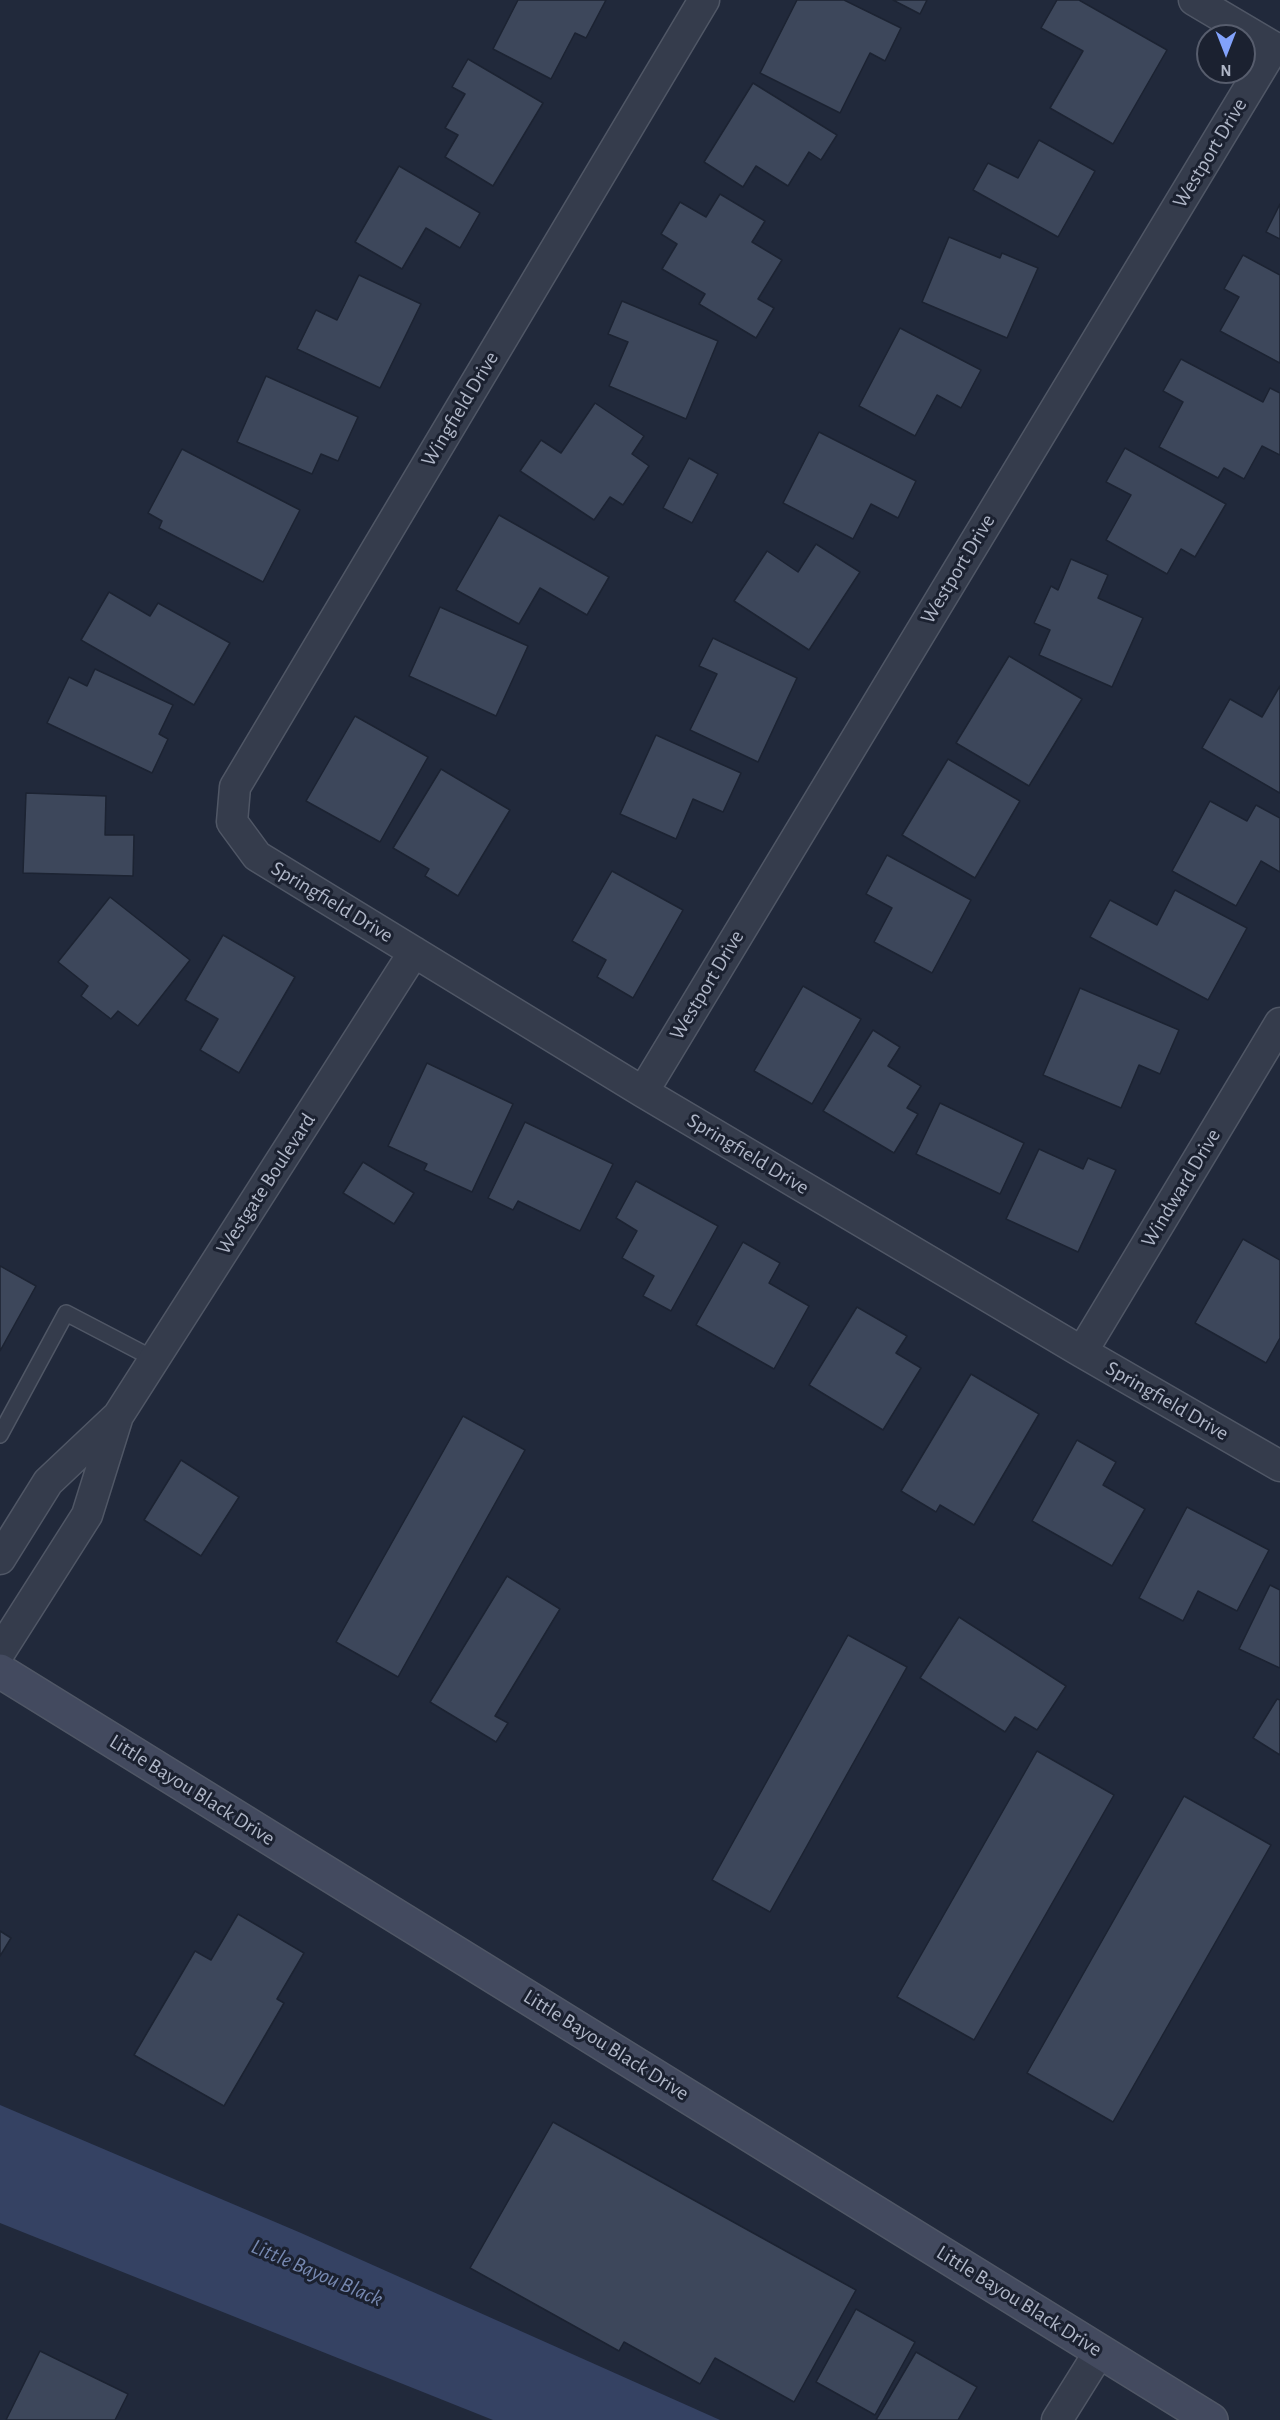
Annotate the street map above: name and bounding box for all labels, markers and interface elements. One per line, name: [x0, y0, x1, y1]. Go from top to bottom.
north arrow: [1196, 24, 1256, 84]
text: N: [1220, 62, 1232, 78]
street label: Westport Drive: [1167, 94, 1253, 212]
street label: Wingfield Drive: [416, 347, 504, 471]
street label: Westport Drive: [915, 510, 1001, 628]
street label: Springfield Drive: [266, 856, 398, 948]
street label: Westport Drive: [664, 926, 750, 1044]
street label: Springfield Drive: [682, 1108, 814, 1200]
street label: Westgate Boulevard: [211, 1109, 321, 1259]
street label: Windward Drive: [1136, 1124, 1226, 1252]
street label: Springfield Drive: [1101, 1356, 1233, 1446]
street label: Little Bayou Black Drive: [105, 1729, 279, 1851]
street label: Little Bayou Black Drive: [519, 1984, 693, 2106]
water label: Little Bayou Black: [247, 2233, 387, 2313]
street label: Little Bayou Black Drive: [932, 2240, 1106, 2362]

